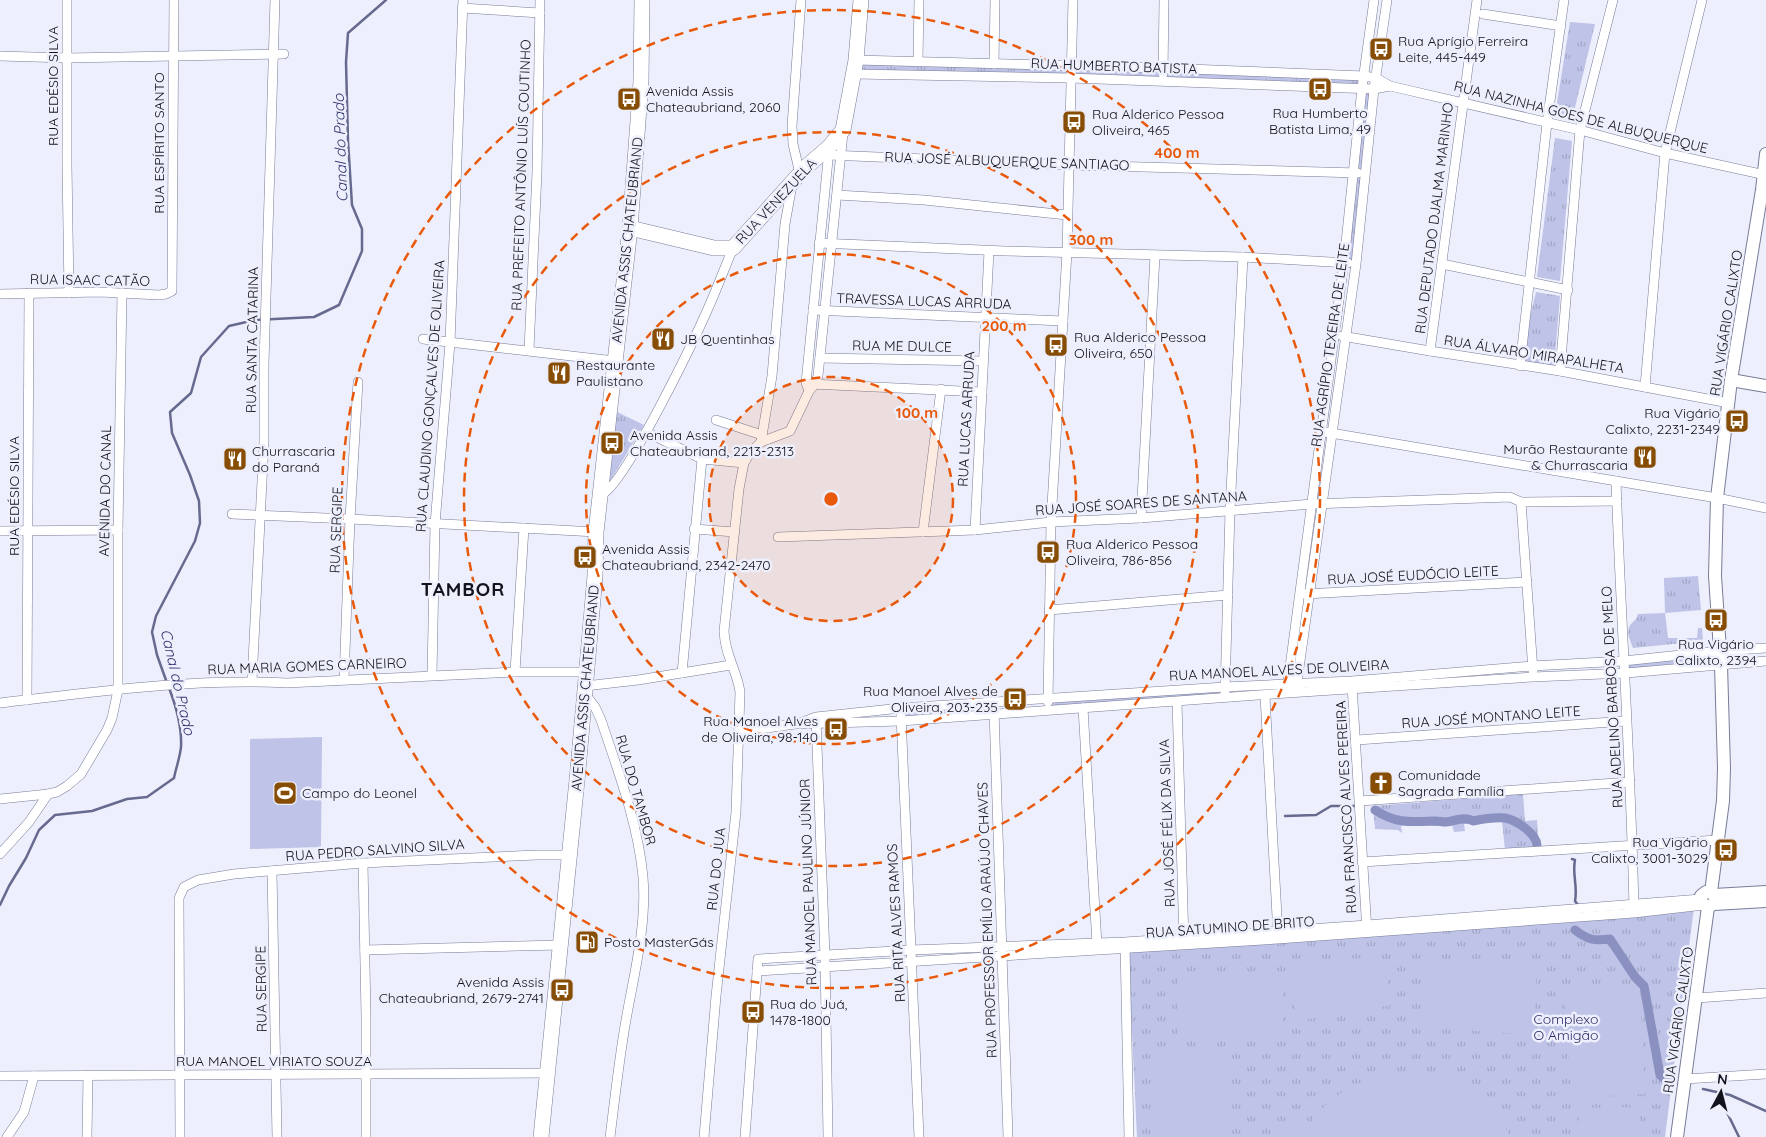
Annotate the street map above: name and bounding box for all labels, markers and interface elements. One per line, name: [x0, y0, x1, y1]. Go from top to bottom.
street label: RUA EDÉSIO SILVA: [44, 26, 62, 146]
place label: Rua Aprígio Ferreira Leite, 445-449: [1398, 32, 1528, 66]
bus stop icon: Rua Aprígio Ferreira Leite, 445-449: [1368, 36, 1394, 62]
street label: RUA PREFEITO ANTÔNIO LUÍS COUTINHO: [507, 39, 535, 311]
street label: RUA HUMBERTO BATISTA: [1030, 54, 1198, 78]
street label: RUA ESPÍRITO SANTO: [150, 72, 168, 214]
bus stop icon: Rua Humberto Batista Lima, 49: [1307, 76, 1333, 102]
street label: RUA NAZINHA GOES DE ALBUQUERQUE: [1452, 77, 1710, 157]
place label: Avenida Assis Chateaubriand, 2060: [646, 82, 781, 116]
bus stop icon: Avenida Assis Chateaubriand, 2060: [616, 86, 642, 112]
water label: Canal do Prado: [329, 93, 351, 202]
street label: RUA DEPUTADO DJALMA MARINHO: [1411, 101, 1457, 335]
place label: Rua Humberto Batista Lima, 49: [1269, 104, 1371, 138]
place label: Rua Alderico Pessoa Oliveira, 465: [1092, 105, 1224, 139]
bus stop icon: Rua Alderico Pessoa Oliveira, 465: [1061, 109, 1087, 135]
street label: AVENIDA ASSIS CHATEUBRIAND: [607, 136, 647, 344]
text: 400 m: [1154, 143, 1200, 162]
street label: RUA JOSÉ ALBUQUERQUE SANTIAGO: [884, 148, 1130, 174]
street label: RUA VENEZUELA: [732, 154, 820, 248]
text: 300 m: [1069, 230, 1113, 249]
street label: RUA AGRÍPIO TEXEIRA DE LEITE: [1307, 242, 1353, 448]
street label: RUA VIGÁRIO CALIXTO: [1706, 248, 1746, 397]
street label: RUA CLAUDINO GONÇALVES DE OLIVEIRA: [411, 259, 449, 533]
street label: RUA SANTA CATARINA: [242, 267, 262, 413]
street label: RUA ISAAC CATÃO: [30, 270, 150, 290]
street label: TRAVESSA LUCAS ARRUDA: [836, 289, 1012, 313]
text: 200 m: [982, 316, 1027, 335]
restaurant icon: JB Quentinhas: [650, 326, 676, 352]
place label: Rua Alderico Pessoa Oliveira, 650: [1074, 328, 1206, 362]
place label: JB Quentinhas: [680, 330, 775, 348]
street label: RUA ÁLVARO MIRAPALHETA: [1443, 331, 1625, 377]
bus stop icon: Rua Alderico Pessoa Oliveira, 650: [1043, 332, 1069, 358]
street label: RUA ME DULCE: [852, 336, 952, 356]
street label: RUA LUCAS ARRUDA: [953, 351, 979, 487]
place label: Restaurante Paulistano: [576, 356, 655, 390]
restaurant icon: Restaurante Paulistano: [546, 360, 572, 386]
text: 100 m: [896, 403, 938, 422]
place label: Rua Vigário Calixto, 2231-2349: [1606, 404, 1720, 438]
bus stop icon: Rua Vigário Calixto, 2231-2349: [1724, 408, 1750, 434]
street label: AVENIDA DO CANAL: [95, 425, 115, 557]
place label: Avenida Assis Chateaubriand, 2213-2313: [630, 426, 794, 460]
bus stop icon: Avenida Assis Chateaubriand, 2213-2313: [599, 430, 625, 456]
street label: RUA EDÉSIO SILVA: [5, 436, 23, 556]
place label: Murão Restaurante & Churrascaria: [1503, 440, 1628, 474]
place label: Churrascaria do Paraná: [252, 442, 335, 476]
restaurant icon: Murão Restaurante & Churrascaria: [1632, 444, 1658, 470]
restaurant icon: Churrascaria do Paraná: [222, 446, 248, 472]
street label: RUA SERGIPE: [325, 486, 347, 574]
street label: RUA JOSÉ SOARES DE SANTANA: [1035, 487, 1247, 519]
centre of rings: [822, 490, 840, 508]
place label: Rua Alderico Pessoa Oliveira, 786-856: [1066, 535, 1198, 569]
bus stop icon: Rua Alderico Pessoa Oliveira, 786-856: [1035, 539, 1061, 565]
place label: Avenida Assis Chateaubriand, 2342-2470: [602, 540, 771, 574]
bus stop icon: Avenida Assis Chateaubriand, 2342-2470: [572, 544, 598, 570]
street label: RUA JOSÉ EUDÓCIO LEITE: [1327, 562, 1499, 588]
district label: TAMBOR: [421, 577, 505, 601]
street label: AVENIDA ASSIS CHATEUBRIAND: [567, 584, 603, 792]
street label: RUA ADELINO BARBOSA DE MELO: [1597, 585, 1627, 808]
bus stop icon: Rua Vigário Calixto, 2394: [1703, 607, 1729, 633]
water label: Canal do Prado: [157, 627, 200, 738]
place label: Rua Vigário Calixto, 2394: [1675, 635, 1757, 669]
street label: RUA MARIA GOMES CARNEIRO: [207, 654, 407, 678]
street label: RUA MANOEL ALVES DE OLIVEIRA: [1169, 655, 1389, 685]
place label: Rua Manoel Alves de Oliveira, 203-235: [863, 682, 998, 716]
bus stop icon: Rua Manoel Alves de Oliveira, 203-235: [1002, 686, 1028, 712]
street label: RUA FRANCISCO ALVES PEREIRA: [1331, 700, 1361, 914]
street label: RUA JOSÉ MONTANO LEITE: [1401, 702, 1581, 732]
place label: Rua Manoel Alves de Oliveira, 98-140: [702, 712, 818, 746]
bus stop icon: Rua Manoel Alves de Oliveira, 98-140: [823, 716, 849, 742]
street label: RUA DO TAMBOR: [612, 733, 660, 847]
street label: RUA JOSÉ FÉLIX DA SILVA: [1155, 739, 1179, 907]
place label: Comunidade Sagrada Família: [1398, 766, 1504, 800]
church icon: Comunidade Sagrada Família: [1368, 770, 1394, 796]
street label: RUA MANOEL PAULINO JÚNIOR: [795, 778, 821, 986]
sports icon: Campo do Leonel: [272, 780, 298, 806]
street label: RUA PROFESSOR EMÍLIO ARAÚJO CHAVES: [973, 782, 1001, 1058]
place label: Campo do Leonel: [302, 784, 417, 802]
street label: RUA DO JUA: [703, 827, 729, 911]
place label: Rua Vigário Calixto, 3001-3029: [1591, 833, 1708, 867]
street label: RUA PEDRO SALVINO SILVA: [285, 835, 465, 865]
bus stop icon: Rua Vigário Calixto, 3001-3029: [1713, 837, 1739, 863]
street label: RUA RITA ALVES RAMOS: [883, 843, 909, 1003]
street label: RUA SATUMINO DE BRITO: [1145, 912, 1315, 942]
fuel station icon: Posto MasterGás: [574, 929, 600, 955]
place label: Posto MasterGás: [604, 933, 714, 951]
street label: RUA SERGIPE: [251, 945, 271, 1032]
street label: RUA VIGÁRIO CALIXTO: [1659, 945, 1697, 1094]
place label: Avenida Assis Chateaubriand, 2679-2741: [379, 973, 544, 1007]
bus stop icon: Avenida Assis Chateaubriand, 2679-2741: [549, 977, 575, 1003]
place label: Rua do Juá, 1478-1800: [770, 995, 848, 1029]
bus stop icon: Rua do Juá, 1478-1800: [740, 999, 766, 1025]
park label: Complexo O Amigão: [1534, 1010, 1598, 1044]
street label: RUA MANOEL VIRIATO SOUZA: [176, 1052, 372, 1070]
north arrow: [1696, 1067, 1746, 1117]
text: N: [1716, 1070, 1729, 1089]

